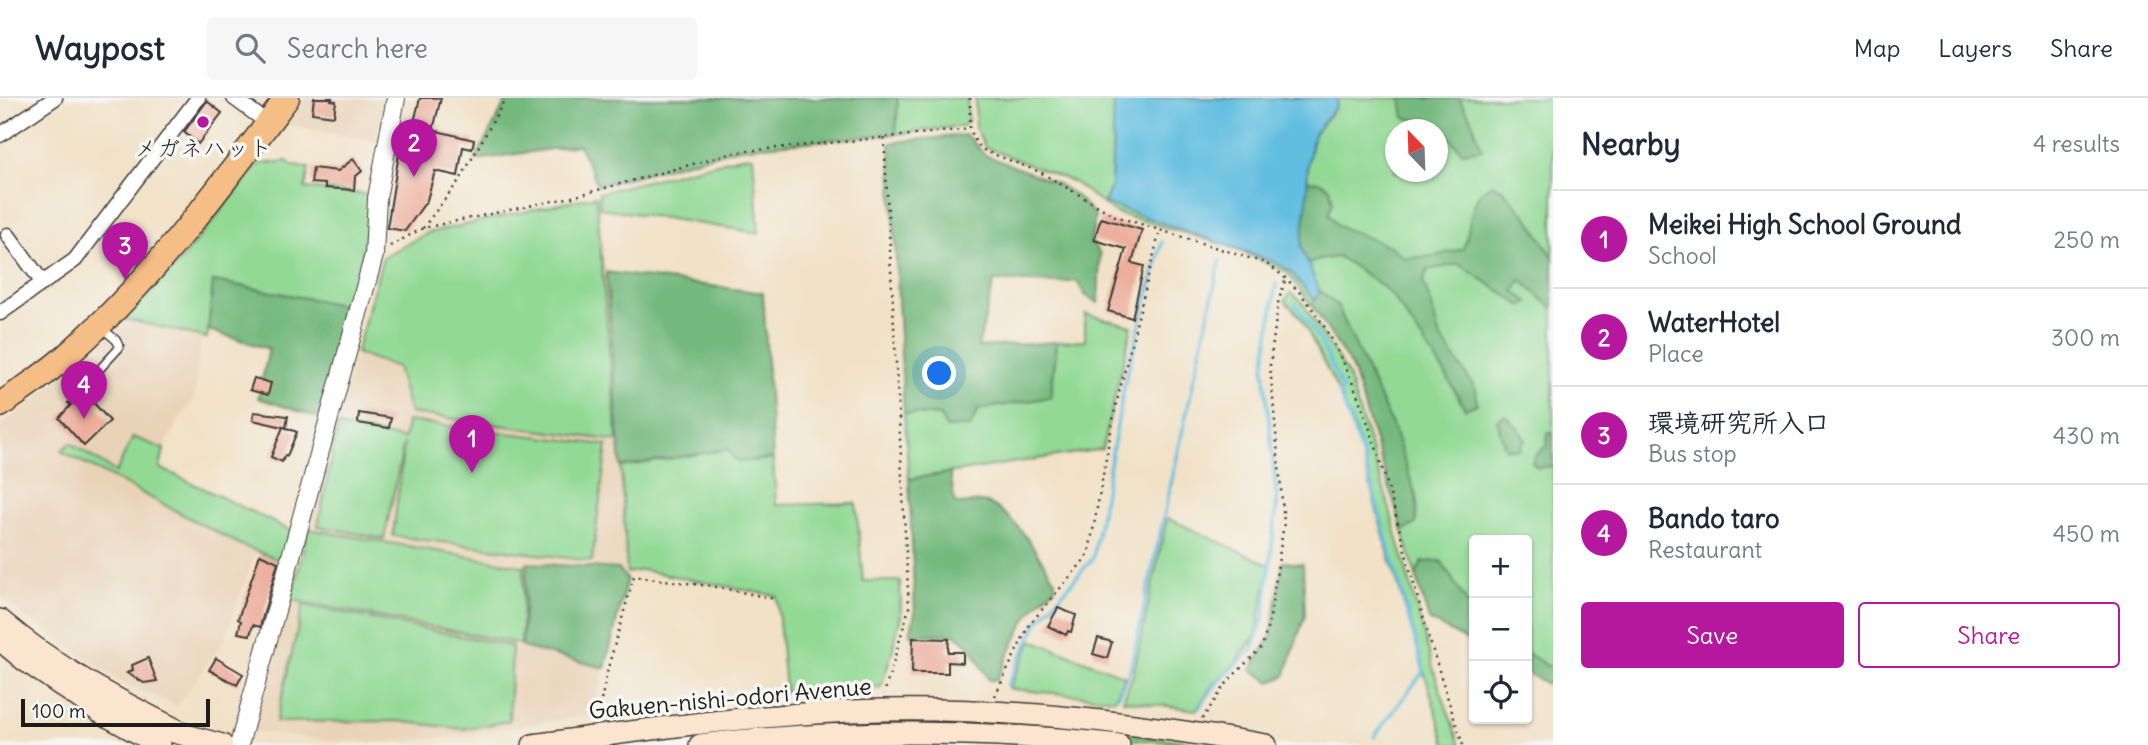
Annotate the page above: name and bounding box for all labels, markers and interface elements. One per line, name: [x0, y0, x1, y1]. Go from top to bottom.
search box: [207, 17, 697, 80]
text: Waypost: [35, 27, 165, 69]
icon: search: [231, 29, 269, 67]
text: Search here: [287, 32, 428, 65]
text: Map: [1854, 33, 1900, 63]
text: Layers: [1938, 33, 2012, 63]
text: Share: [2050, 33, 2113, 63]
marker: メガネハット: [195, 114, 211, 130]
pin: 2: [391, 119, 437, 177]
north arrow: [1385, 119, 1448, 182]
text: Nearby: [1581, 125, 1681, 163]
text: 4 results: [2033, 129, 2120, 158]
place label: メガネハット: [134, 133, 272, 162]
text: Meikei High School Ground: [1648, 208, 1961, 241]
pin: 3: [102, 222, 148, 280]
text: 1: [1599, 225, 1609, 254]
text: 250 m: [2053, 225, 2120, 254]
text: School: [1648, 241, 1717, 270]
text: WaterHotel: [1648, 306, 1780, 339]
text: 2: [1598, 323, 1610, 352]
text: 300 m: [2051, 323, 2120, 352]
text: Place: [1648, 339, 1704, 368]
your location: [922, 356, 956, 390]
pin: 4: [61, 361, 107, 419]
text: 環境研究所入口: [1648, 406, 1830, 439]
pin: 1: [449, 415, 495, 473]
text: 3: [1597, 421, 1611, 450]
text: 430 m: [2053, 421, 2120, 450]
text: Bus stop: [1648, 439, 1737, 468]
text: Bando taro: [1648, 502, 1780, 535]
text: 4: [1597, 519, 1611, 548]
text: 450 m: [2053, 519, 2120, 548]
map controls: [1469, 535, 1532, 724]
button: +: [1469, 535, 1532, 598]
text: Restaurant: [1648, 535, 1762, 564]
button: −: [1469, 598, 1532, 661]
button: Save: [1581, 602, 1844, 668]
button: Share: [1858, 602, 2120, 668]
button: locate: [1469, 661, 1532, 724]
street label: Gakuen-nishi-odori Avenue: [587, 671, 873, 725]
scale bar: [21, 696, 210, 728]
text: 100 m: [32, 699, 86, 723]

